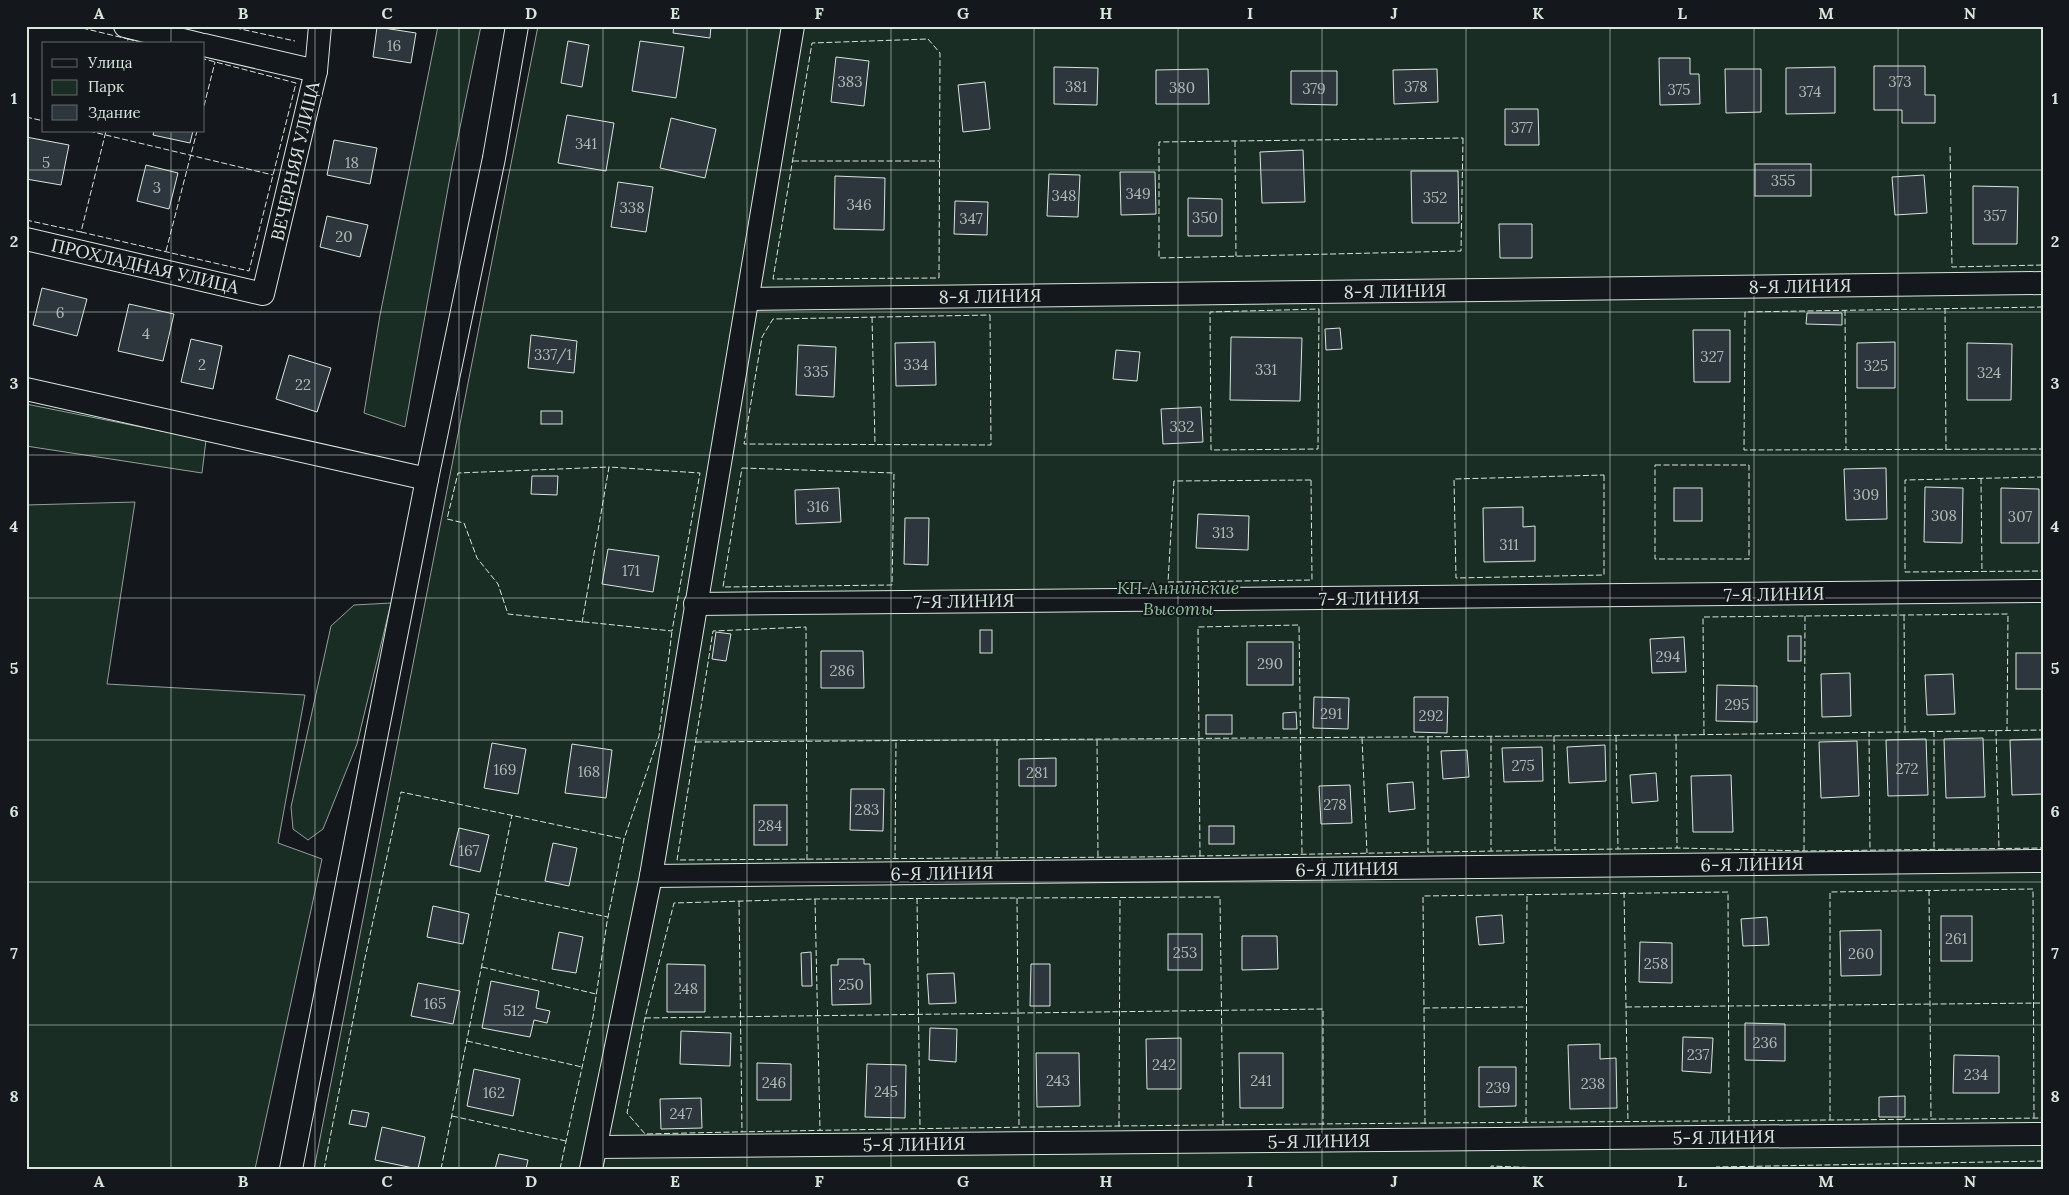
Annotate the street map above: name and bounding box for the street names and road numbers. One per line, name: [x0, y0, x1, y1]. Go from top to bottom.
street label: ВЕЧЕРНЯЯ УЛИЦА: [265, 78, 325, 243]
street label: ПРОХЛАДНАЯ УЛИЦА: [49, 233, 242, 299]
street label: 8-Я ЛИНИЯ: [1748, 274, 1852, 298]
street label: 8-Я ЛИНИЯ: [1343, 279, 1447, 303]
street label: 8-Я ЛИНИЯ: [938, 284, 1042, 308]
street label: 7-Я ЛИНИЯ: [1723, 582, 1825, 606]
street label: 7-Я ЛИНИЯ: [1318, 586, 1420, 610]
street label: 7-Я ЛИНИЯ: [913, 589, 1015, 613]
street label: 6-Я ЛИНИЯ: [1700, 852, 1804, 876]
street label: 6-Я ЛИНИЯ: [1295, 857, 1399, 881]
street label: 6-Я ЛИНИЯ: [890, 861, 994, 885]
street label: 5-Я ЛИНИЯ: [1672, 1125, 1776, 1149]
street label: 5-Я ЛИНИЯ: [1267, 1129, 1371, 1153]
street label: 5-Я ЛИНИЯ: [862, 1132, 966, 1156]

